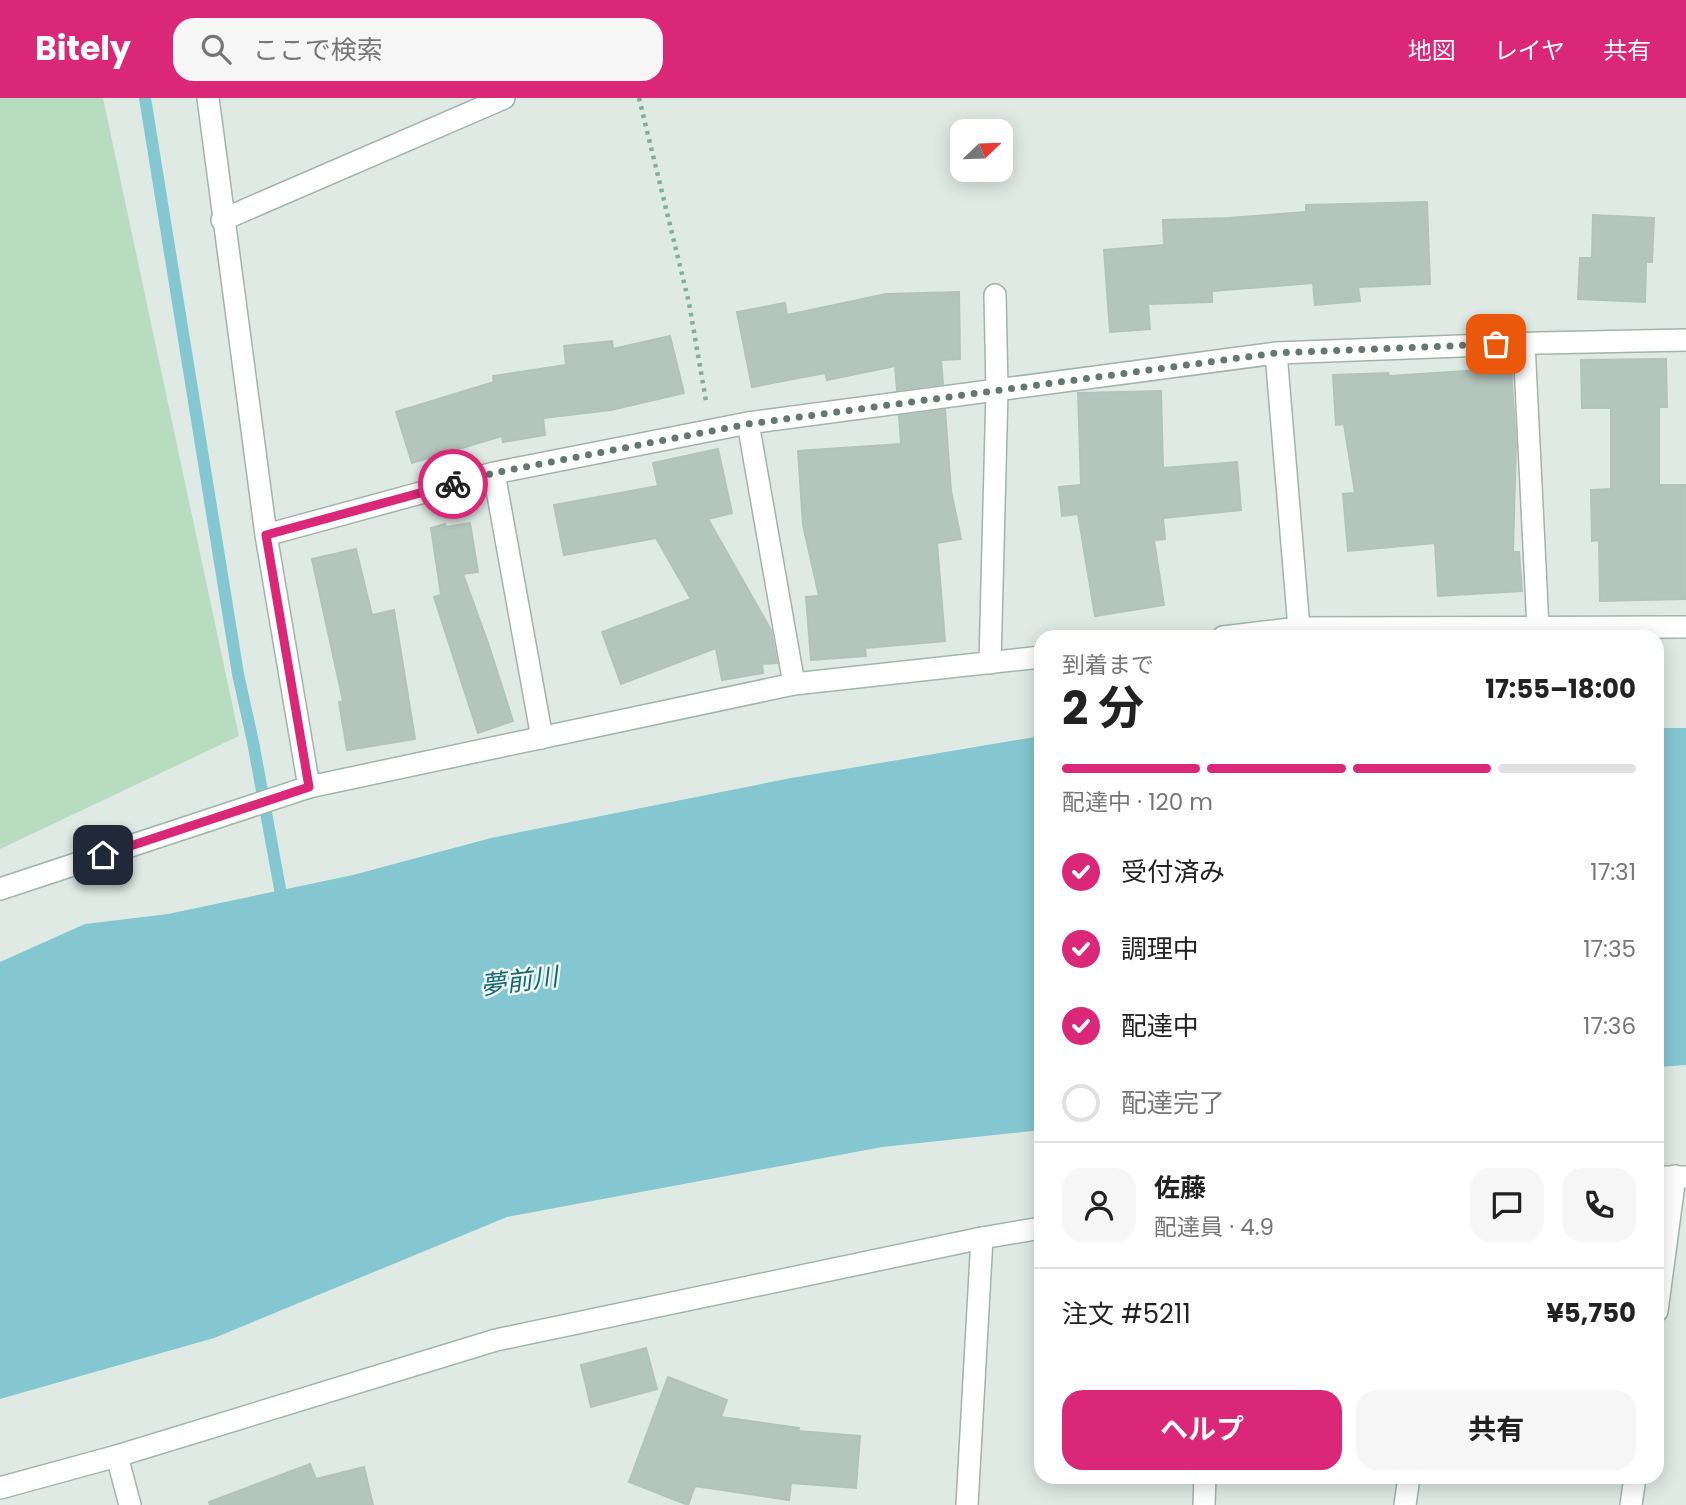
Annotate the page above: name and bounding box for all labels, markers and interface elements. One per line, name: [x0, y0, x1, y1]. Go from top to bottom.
search box: [173, 18, 663, 81]
text: Bitely: [35, 25, 131, 72]
icon: search: [197, 30, 235, 68]
text: ここで検索: [253, 32, 383, 68]
text: 地図: [1408, 34, 1456, 67]
text: レイヤ: [1494, 34, 1565, 67]
text: 共有: [1603, 34, 1651, 67]
north arrow: [950, 119, 1013, 182]
map controls: [950, 119, 1013, 182]
pin: [1466, 314, 1526, 374]
icon: bag: [1477, 325, 1515, 363]
courier: [418, 449, 488, 519]
icon: bike: [434, 465, 472, 503]
text: 到着まで: [1062, 649, 1154, 681]
text: 17:55–18:00: [1485, 671, 1636, 707]
text: 2 分: [1062, 676, 1144, 740]
text: 配達中 · 120 m: [1062, 786, 1213, 818]
pin: [73, 825, 133, 885]
icon: home: [84, 836, 122, 874]
icon: check: [1062, 853, 1100, 891]
text: 受付済み: [1121, 854, 1225, 890]
text: 17:31: [1590, 856, 1636, 888]
icon: check: [1062, 930, 1100, 968]
text: 調理中: [1121, 931, 1199, 967]
text: 17:35: [1583, 933, 1636, 965]
water label: 夢前川: [478, 958, 563, 1004]
icon: check: [1062, 1007, 1100, 1045]
text: 配達中: [1121, 1008, 1199, 1044]
text: 17:36: [1583, 1010, 1636, 1042]
text: 配達完了: [1121, 1085, 1225, 1121]
button: person: [1062, 1168, 1136, 1242]
button: chat: [1470, 1168, 1544, 1242]
button: phone: [1562, 1168, 1636, 1242]
text: 佐藤: [1154, 1170, 1206, 1206]
text: 配達員 · 4.9: [1154, 1211, 1274, 1243]
text: ¥5,750: [1546, 1295, 1636, 1331]
text: 注文 #5211: [1062, 1296, 1191, 1332]
button: ヘルプ: [1062, 1390, 1342, 1470]
button: 共有: [1356, 1390, 1636, 1470]

